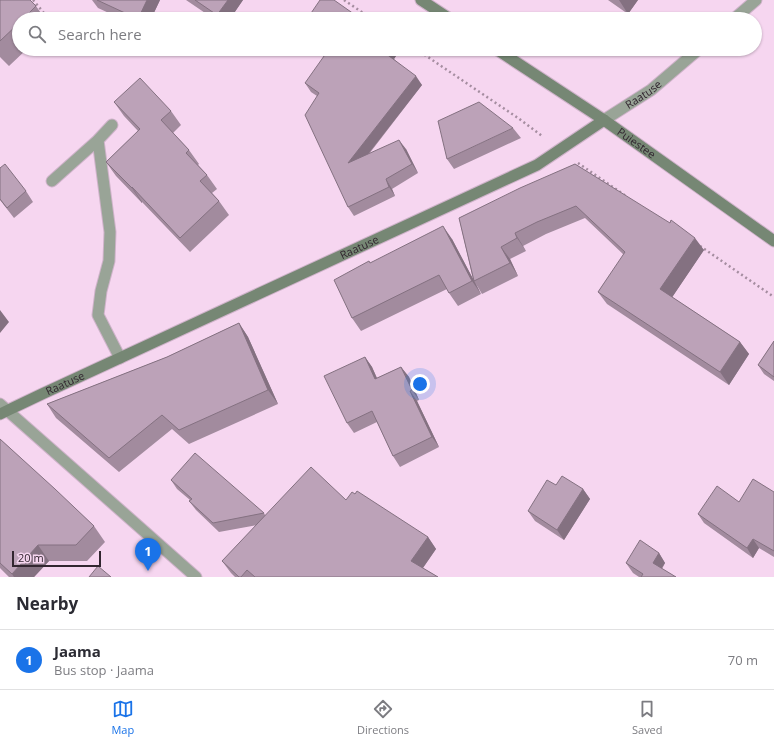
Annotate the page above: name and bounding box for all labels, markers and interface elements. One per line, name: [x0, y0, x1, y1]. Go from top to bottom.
search box: [12, 12, 762, 56]
icon: search: [26, 23, 48, 45]
text: Search here: [58, 24, 142, 44]
street label: Raatuse: [622, 76, 665, 112]
street label: Puiestee: [614, 124, 659, 161]
street label: Raatuse: [337, 231, 381, 262]
street label: Raatuse: [43, 367, 87, 398]
your location: [410, 374, 430, 394]
pin: 1: [135, 538, 161, 571]
scale bar: [12, 549, 101, 568]
text: 20 m: [18, 550, 44, 565]
text: Nearby: [16, 592, 78, 615]
text: Jaama: [54, 641, 101, 661]
text: 1: [25, 651, 33, 669]
text: 70 m: [728, 651, 758, 669]
text: Bus stop · Jaama: [54, 661, 154, 679]
tab: Map: [111, 698, 134, 737]
tab: Directions: [357, 698, 409, 737]
tab: Saved: [632, 698, 663, 737]

